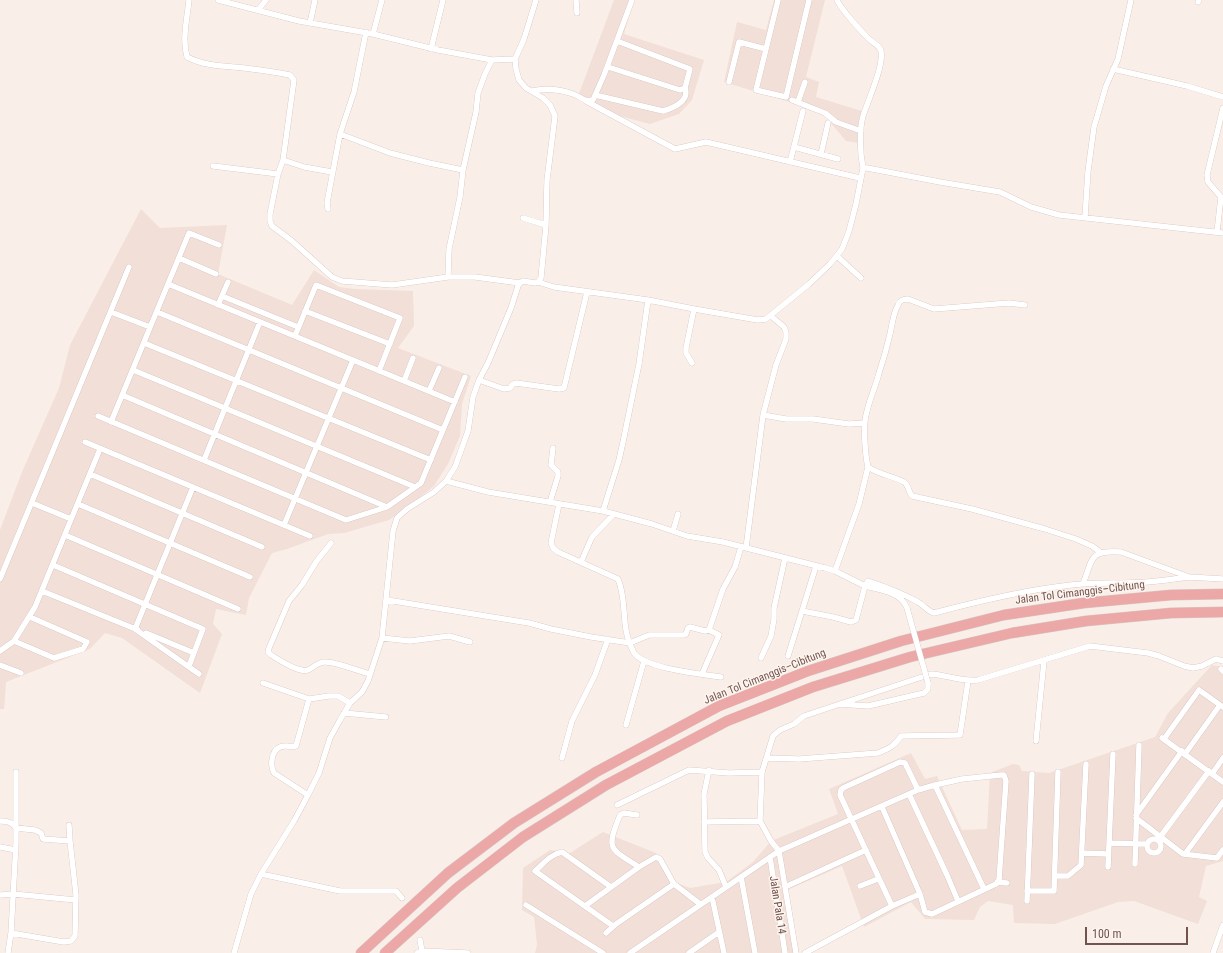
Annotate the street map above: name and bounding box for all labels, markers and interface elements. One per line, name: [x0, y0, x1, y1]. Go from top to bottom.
street label: Jalan Tol Cimanggis–Cibitung: [1015, 579, 1145, 607]
street label: Jalan Tol Cimanggis–Cibitung: [702, 646, 828, 708]
street label: Jalan Pala 14: [766, 875, 788, 935]
scale bar: [1087, 919, 1190, 945]
text: 100 m: [1092, 927, 1122, 941]

